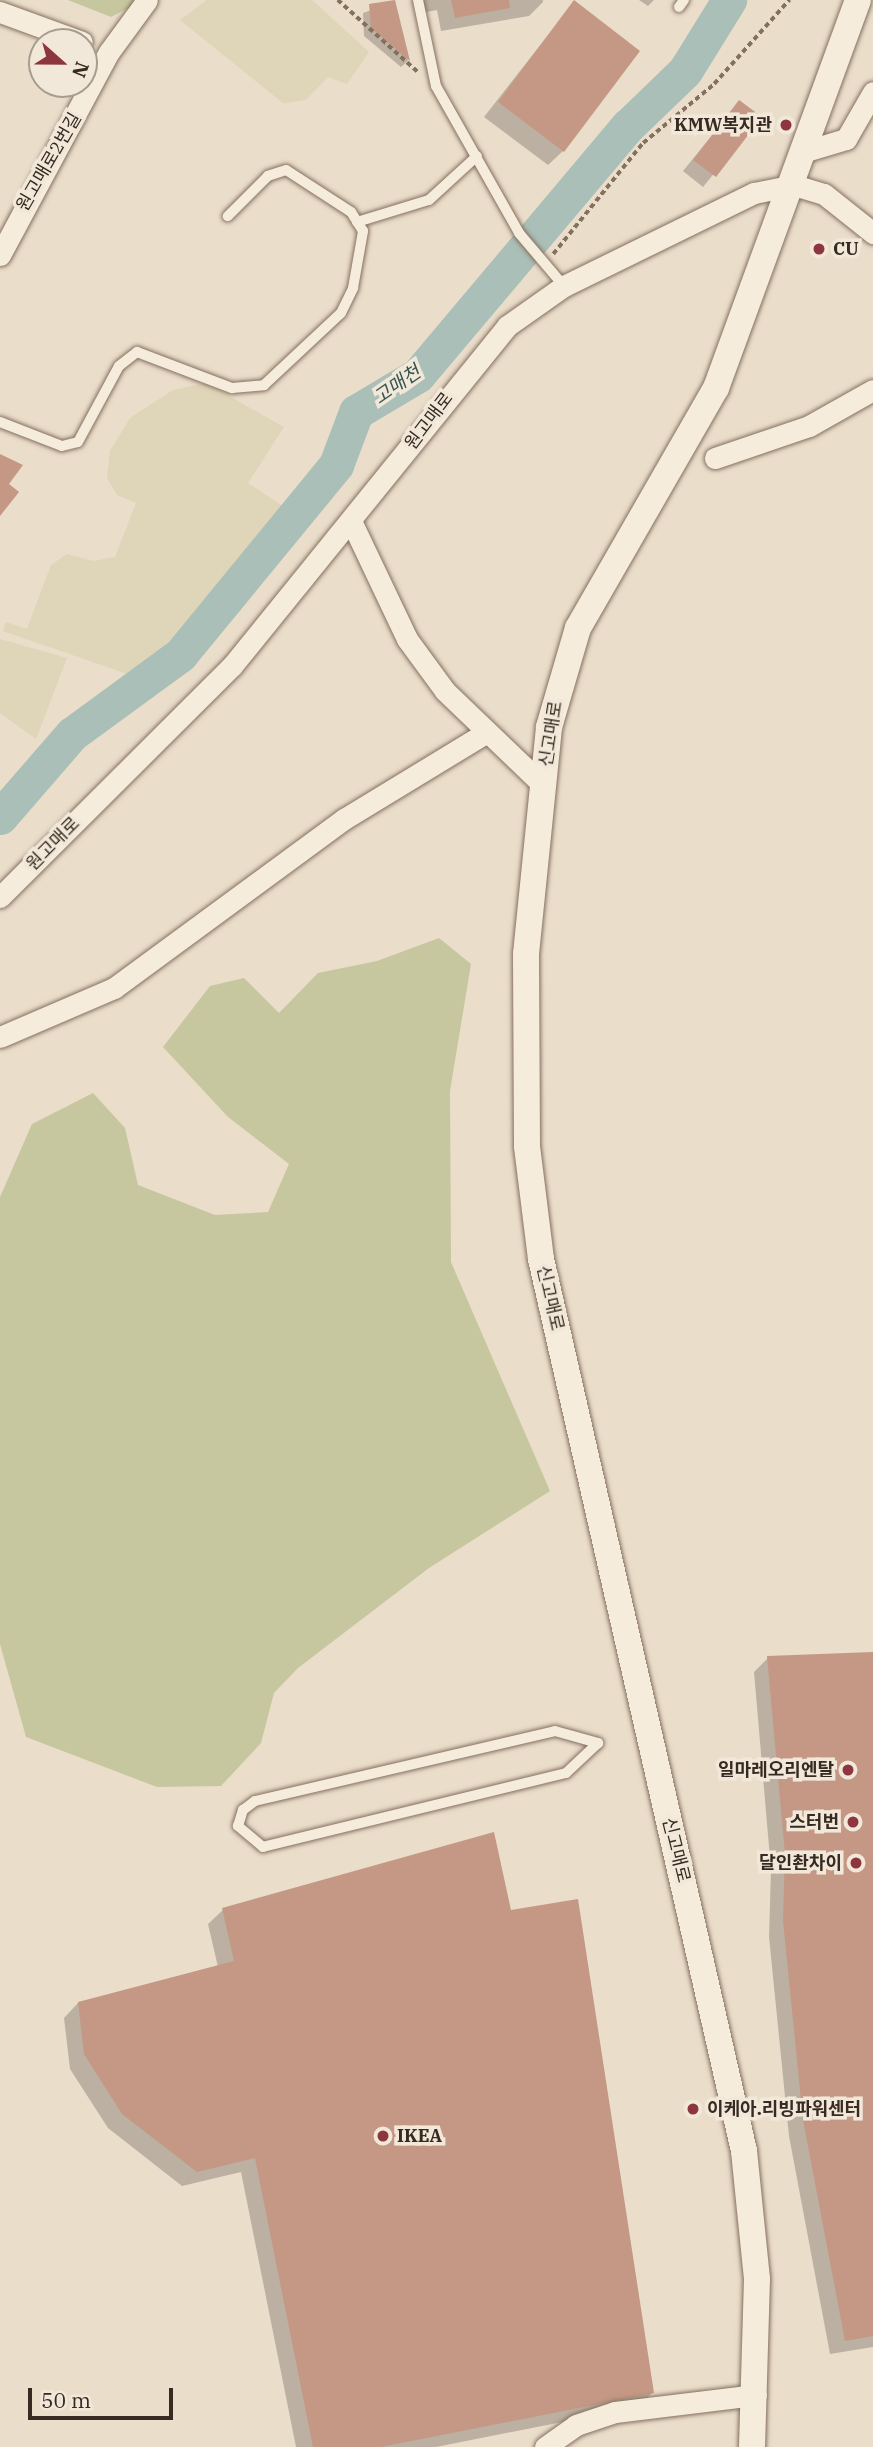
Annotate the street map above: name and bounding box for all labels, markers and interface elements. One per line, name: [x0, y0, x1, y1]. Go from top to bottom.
north arrow: [28, 28, 98, 98]
text: N: [67, 58, 95, 81]
street label: 원고매로2번길: [12, 109, 86, 215]
place label: KMW복지관: [674, 114, 772, 136]
marker: KMW복지관: [778, 117, 794, 133]
place label: CU: [833, 238, 859, 260]
marker: CU: [811, 241, 827, 257]
water label: 고매천: [369, 361, 425, 409]
street label: 원고매로: [400, 388, 458, 454]
street label: 신고매로: [535, 700, 567, 768]
street label: 원고매로: [22, 813, 84, 875]
street label: 신고매로: [532, 1263, 568, 1333]
place label: 일마레오리엔탈: [718, 1759, 834, 1781]
marker: 일마레오리엔탈: [840, 1762, 856, 1778]
place label: 스터번: [789, 1811, 839, 1833]
marker: 스터번: [845, 1814, 861, 1830]
street label: 신고매로: [658, 1815, 694, 1885]
place label: 달인촨차이: [759, 1852, 842, 1874]
marker: 달인촨차이: [848, 1855, 864, 1871]
place label: 이케아.리빙파워센터: [707, 2098, 861, 2120]
marker: 이케아.리빙파워센터: [685, 2101, 701, 2117]
place label: IKEA: [397, 2125, 442, 2147]
marker: IKEA: [375, 2128, 391, 2144]
scale bar: [32, 2374, 177, 2418]
text: 50 m: [41, 2386, 91, 2414]

